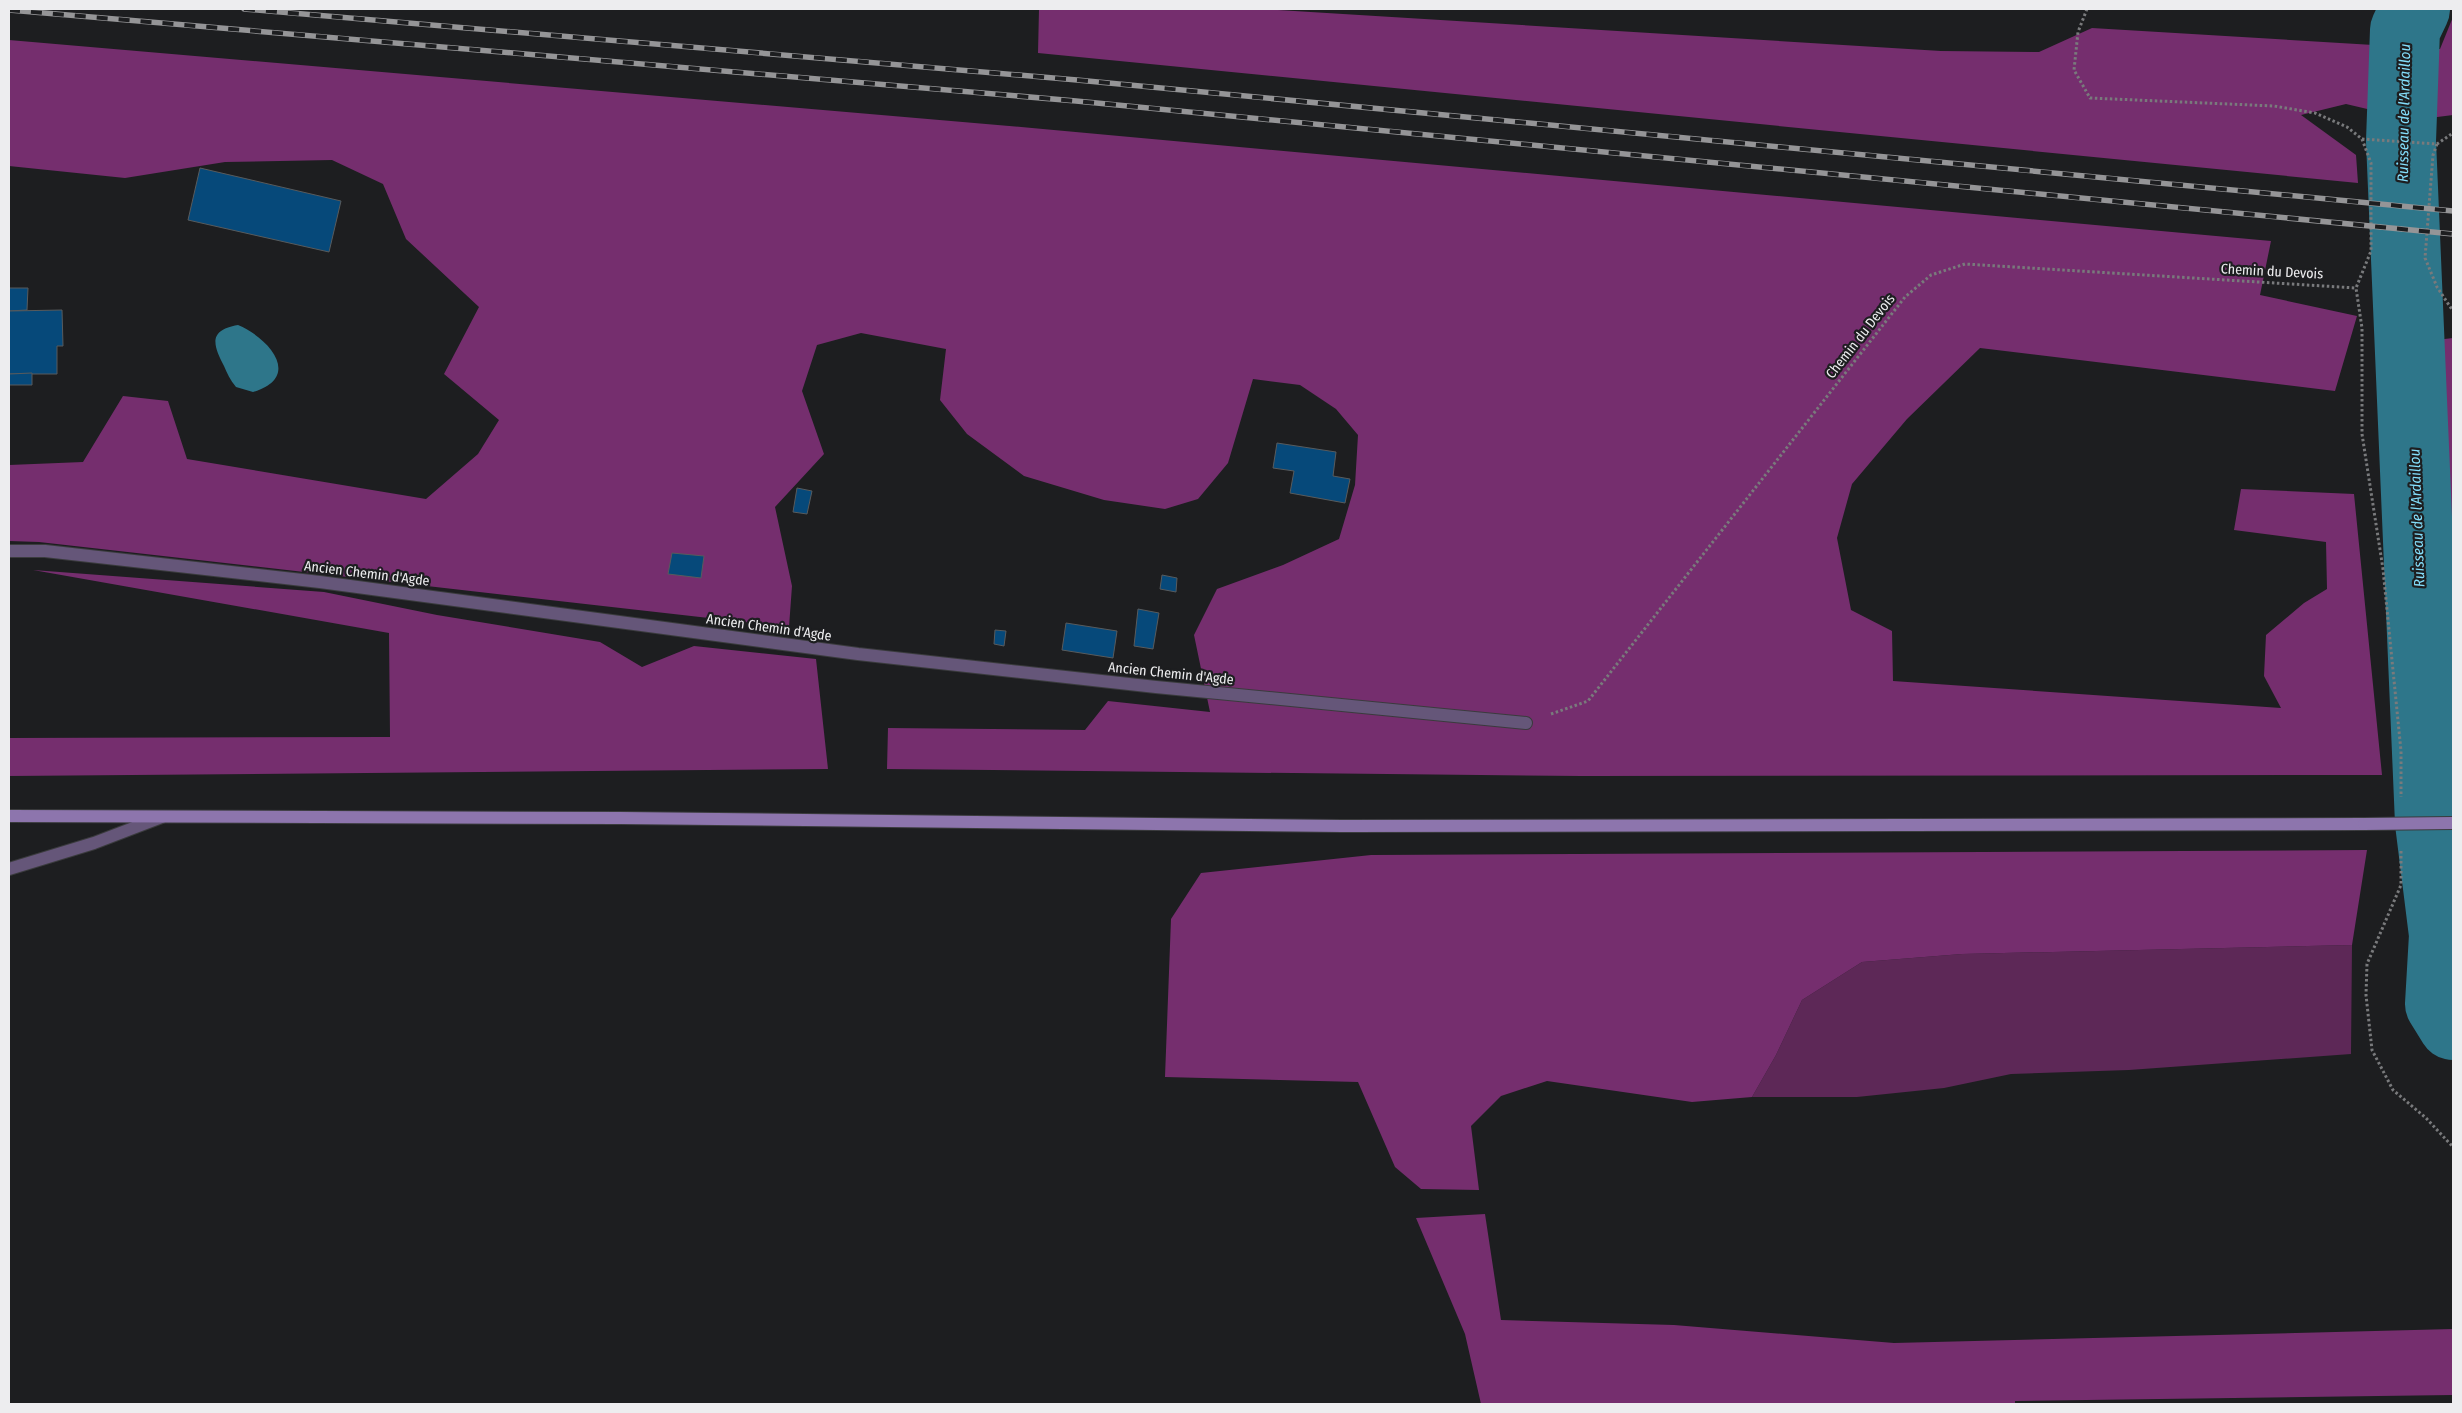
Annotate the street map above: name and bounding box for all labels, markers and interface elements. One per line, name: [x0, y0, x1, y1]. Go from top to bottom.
water label: Ruisseau de l'Ardaillou: [2394, 43, 2414, 182]
street label: Chemin du Devois: [2220, 260, 2324, 283]
street label: Chemin du Devois: [1822, 291, 1899, 382]
water label: Ruisseau de l'Ardaillou: [2406, 448, 2428, 588]
street label: Ancien Chemin d'Agde: [303, 557, 431, 590]
street label: Ancien Chemin d'Agde: [705, 610, 833, 645]
street label: Ancien Chemin d'Agde: [1107, 658, 1235, 689]

